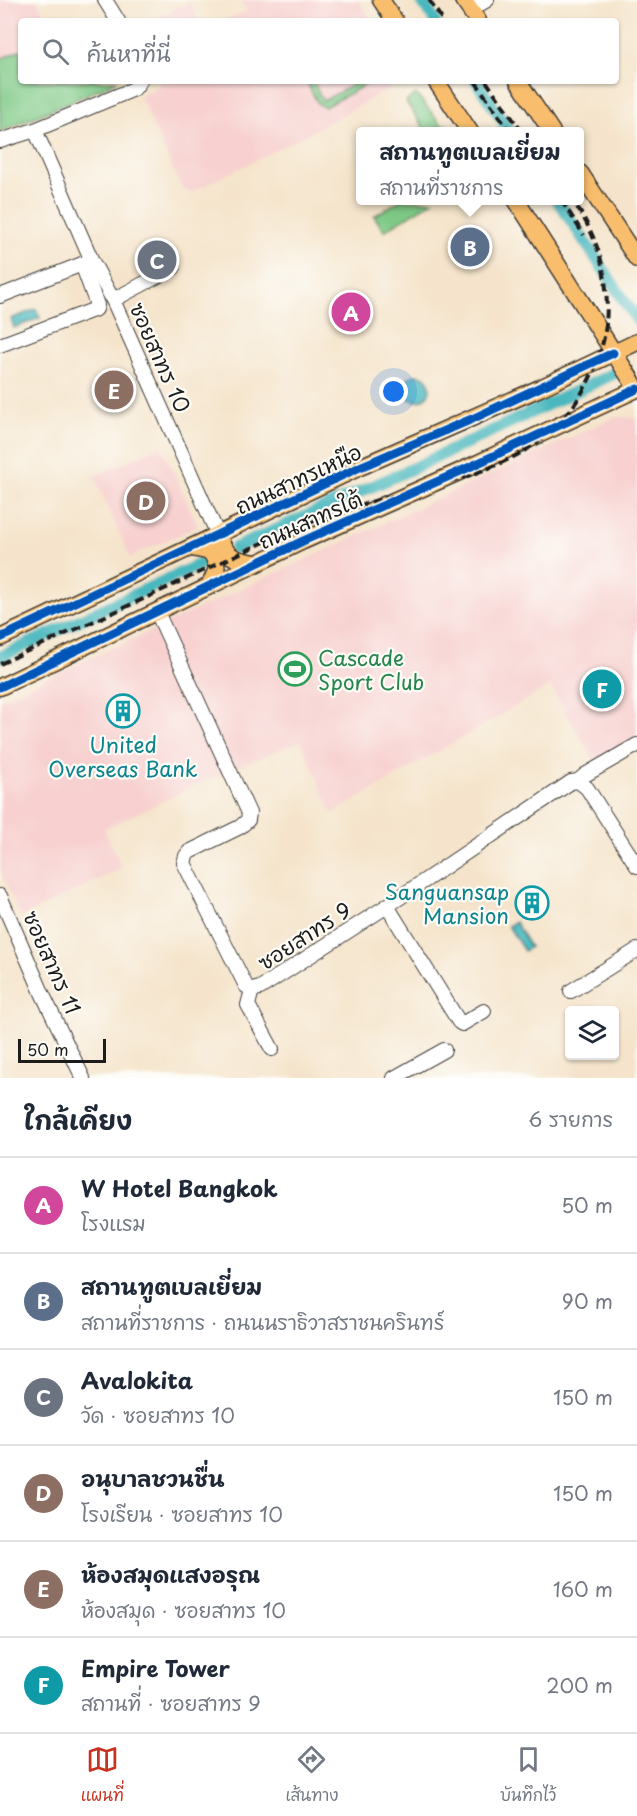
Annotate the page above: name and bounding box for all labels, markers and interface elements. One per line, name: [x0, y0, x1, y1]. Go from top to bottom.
search box: [18, 18, 619, 84]
icon: search: [39, 35, 72, 68]
text: ค้นหาที่นี่: [87, 36, 171, 69]
popup: [356, 127, 584, 205]
text: สถานทูตเบลเยี่ยม: [379, 134, 561, 167]
text: สถานที่ราชการ: [379, 172, 504, 202]
pin: B: [450, 224, 490, 270]
pin: C: [138, 238, 176, 282]
pin: A: [332, 290, 370, 334]
street label: ซอยสาทร 10: [123, 297, 199, 417]
pin: E: [94, 368, 134, 412]
your location: [379, 377, 408, 406]
street label: ถนนสาทรเหนือ: [229, 435, 367, 521]
pin: D: [126, 478, 166, 524]
street label: ถนนสาทรใต้: [253, 482, 367, 556]
place label: Cascade Sport Club: [318, 641, 424, 697]
sports icon: Cascade Sport Club: [277, 651, 313, 687]
pin: F: [582, 666, 622, 712]
building icon: United Overseas Bank: [105, 693, 141, 729]
place label: United Overseas Bank: [48, 728, 198, 784]
place label: Sanguansap Mansion: [385, 875, 509, 931]
building icon: Sanguansap Mansion: [514, 885, 550, 921]
street label: ซอยสาทร 9: [251, 893, 357, 977]
street label: ซอยสาทร 11: [16, 905, 90, 1019]
map controls: [565, 1006, 619, 1060]
button: layers: [565, 1006, 619, 1060]
scale bar: [18, 1036, 106, 1064]
text: 50 m: [27, 1037, 68, 1061]
text: ใกล้เคียง: [24, 1100, 132, 1139]
text: 6 รายการ: [528, 1104, 613, 1134]
text: W Hotel Bangkok: [81, 1171, 278, 1204]
text: A: [36, 1190, 51, 1220]
text: 50 m: [561, 1190, 613, 1220]
text: โรงแรม: [81, 1208, 146, 1238]
text: สถานทูตเบลเยี่ยม: [81, 1269, 262, 1302]
text: B: [37, 1286, 50, 1316]
text: 90 m: [562, 1286, 613, 1316]
text: สถานที่ราชการ · ถนนนราธิวาสราชนครินทร์: [81, 1307, 444, 1337]
text: Avalokita: [81, 1363, 193, 1396]
text: C: [36, 1382, 51, 1412]
text: 150 m: [553, 1382, 613, 1412]
text: วัด · ซอยสาทร 10: [81, 1400, 235, 1430]
text: อนุบาลชวนชื่น: [81, 1461, 225, 1494]
text: D: [36, 1478, 51, 1508]
text: 150 m: [553, 1478, 613, 1508]
text: โรงเรียน · ซอยสาทร 10: [81, 1499, 283, 1529]
text: ห้องสมุดแสงอรุณ: [81, 1557, 260, 1590]
text: E: [37, 1574, 50, 1604]
text: 160 m: [553, 1574, 613, 1604]
text: ห้องสมุด · ซอยสาทร 10: [81, 1595, 286, 1625]
text: Empire Tower: [81, 1651, 230, 1684]
text: F: [38, 1670, 49, 1700]
text: 200 m: [546, 1670, 613, 1700]
text: สถานที่ · ซอยสาทร 9: [81, 1688, 261, 1718]
tab: แผนที่: [81, 1743, 124, 1807]
tab: เส้นทาง: [285, 1743, 338, 1807]
tab: บันทึกไว้: [500, 1743, 556, 1807]

